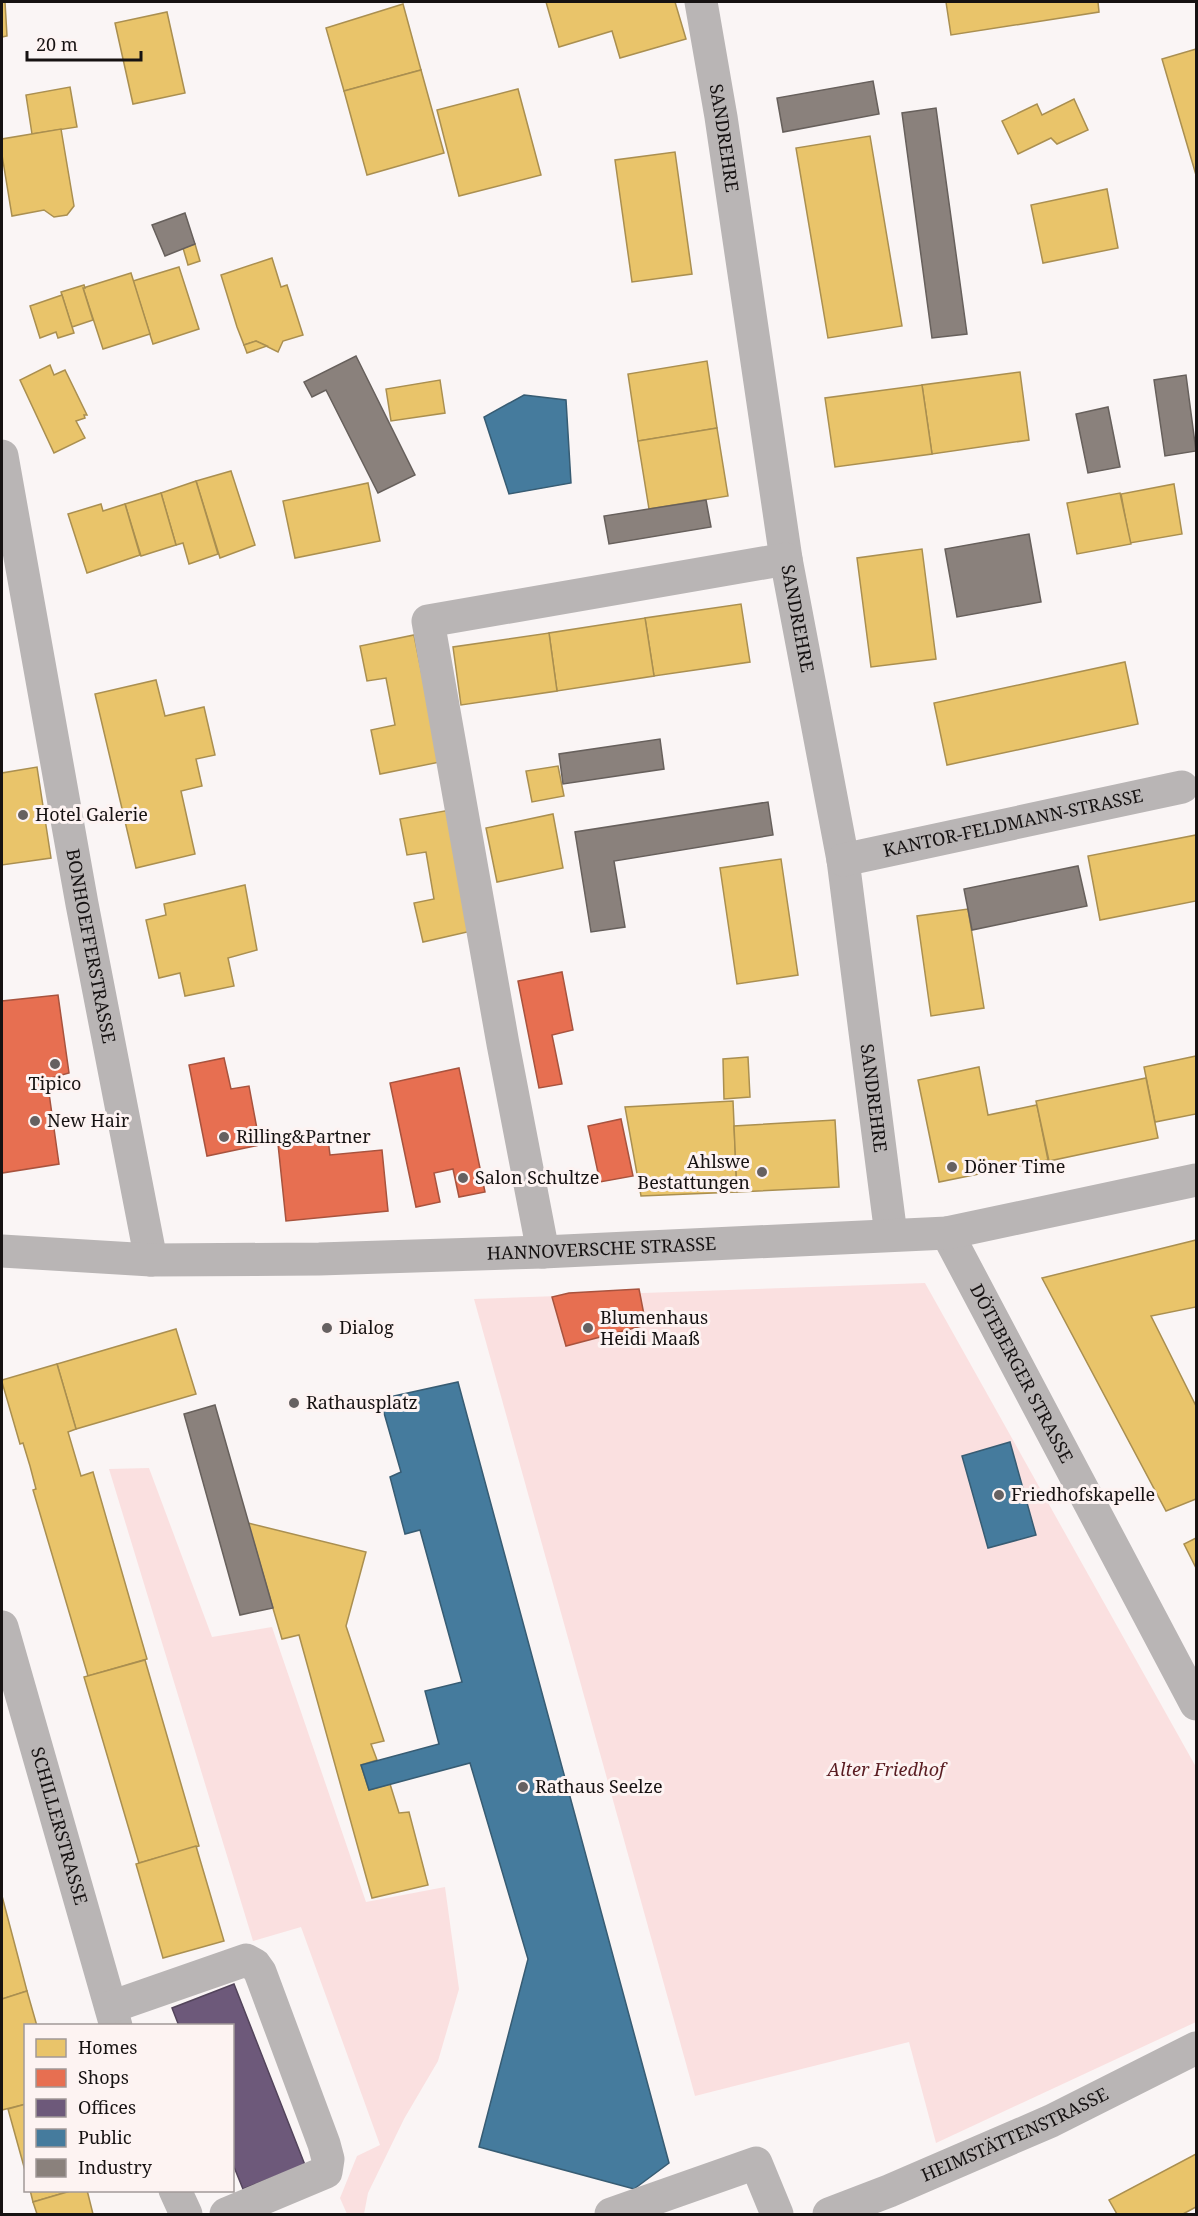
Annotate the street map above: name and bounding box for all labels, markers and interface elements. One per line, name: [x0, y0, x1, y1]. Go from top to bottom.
scale bar: [27, 24, 141, 62]
text: 20 m: [36, 32, 78, 56]
street label: SANDREHRE: [704, 82, 745, 194]
street label: SANDREHRE: [776, 562, 820, 674]
street label: KANTOR-FELDMANN-STRASSE: [881, 783, 1145, 862]
place label: Hotel Galerie: [35, 802, 148, 826]
marker: Hotel Galerie: [16, 808, 30, 822]
street label: BONHOEFFERSTRASSE: [61, 847, 122, 1045]
street label: SANDREHRE: [856, 1042, 893, 1154]
marker: Tipico: [48, 1057, 62, 1071]
place label: Tipico: [29, 1071, 81, 1095]
place label: New Hair: [47, 1108, 130, 1132]
marker: New Hair: [28, 1114, 42, 1128]
place label: Rilling&Partner: [236, 1124, 371, 1148]
marker: Rilling&Partner: [217, 1130, 231, 1144]
place label: Ahlswe Bestattungen: [637, 1149, 750, 1194]
place label: Döner Time: [964, 1154, 1065, 1178]
marker: Döner Time: [945, 1160, 959, 1174]
place label: Salon Schultze: [475, 1165, 599, 1189]
marker: Ahlswe Bestattungen: [755, 1165, 769, 1179]
marker: Salon Schultze: [456, 1171, 470, 1185]
street label: HANNOVERSCHE STRASSE: [486, 1231, 717, 1265]
street label: DÖTEBERGER STRASSE: [965, 1279, 1079, 1467]
place label: Blumenhaus Heidi Maaß: [600, 1305, 708, 1350]
place label: Dialog: [339, 1315, 394, 1339]
marker: Dialog: [320, 1321, 334, 1335]
marker: Blumenhaus Heidi Maaß: [581, 1321, 595, 1335]
place label: Rathausplatz: [306, 1390, 418, 1414]
marker: Rathausplatz: [287, 1396, 301, 1410]
place label: Friedhofskapelle: [1011, 1482, 1155, 1506]
marker: Friedhofskapelle: [992, 1488, 1006, 1502]
street label: SCHILLERSTRASSE: [26, 1744, 94, 1907]
park label: Alter Friedhof: [825, 1757, 948, 1781]
place label: Rathaus Seelze: [535, 1774, 663, 1798]
marker: Rathaus Seelze: [516, 1780, 530, 1794]
legend: [24, 2024, 234, 2192]
text: Homes: [78, 2035, 137, 2059]
text: Shops: [78, 2065, 129, 2089]
street label: HEIMSTÄTTENSTRASSE: [917, 2081, 1112, 2187]
text: Offices: [78, 2095, 136, 2119]
text: Public: [78, 2125, 132, 2149]
text: Industry: [78, 2155, 153, 2179]

